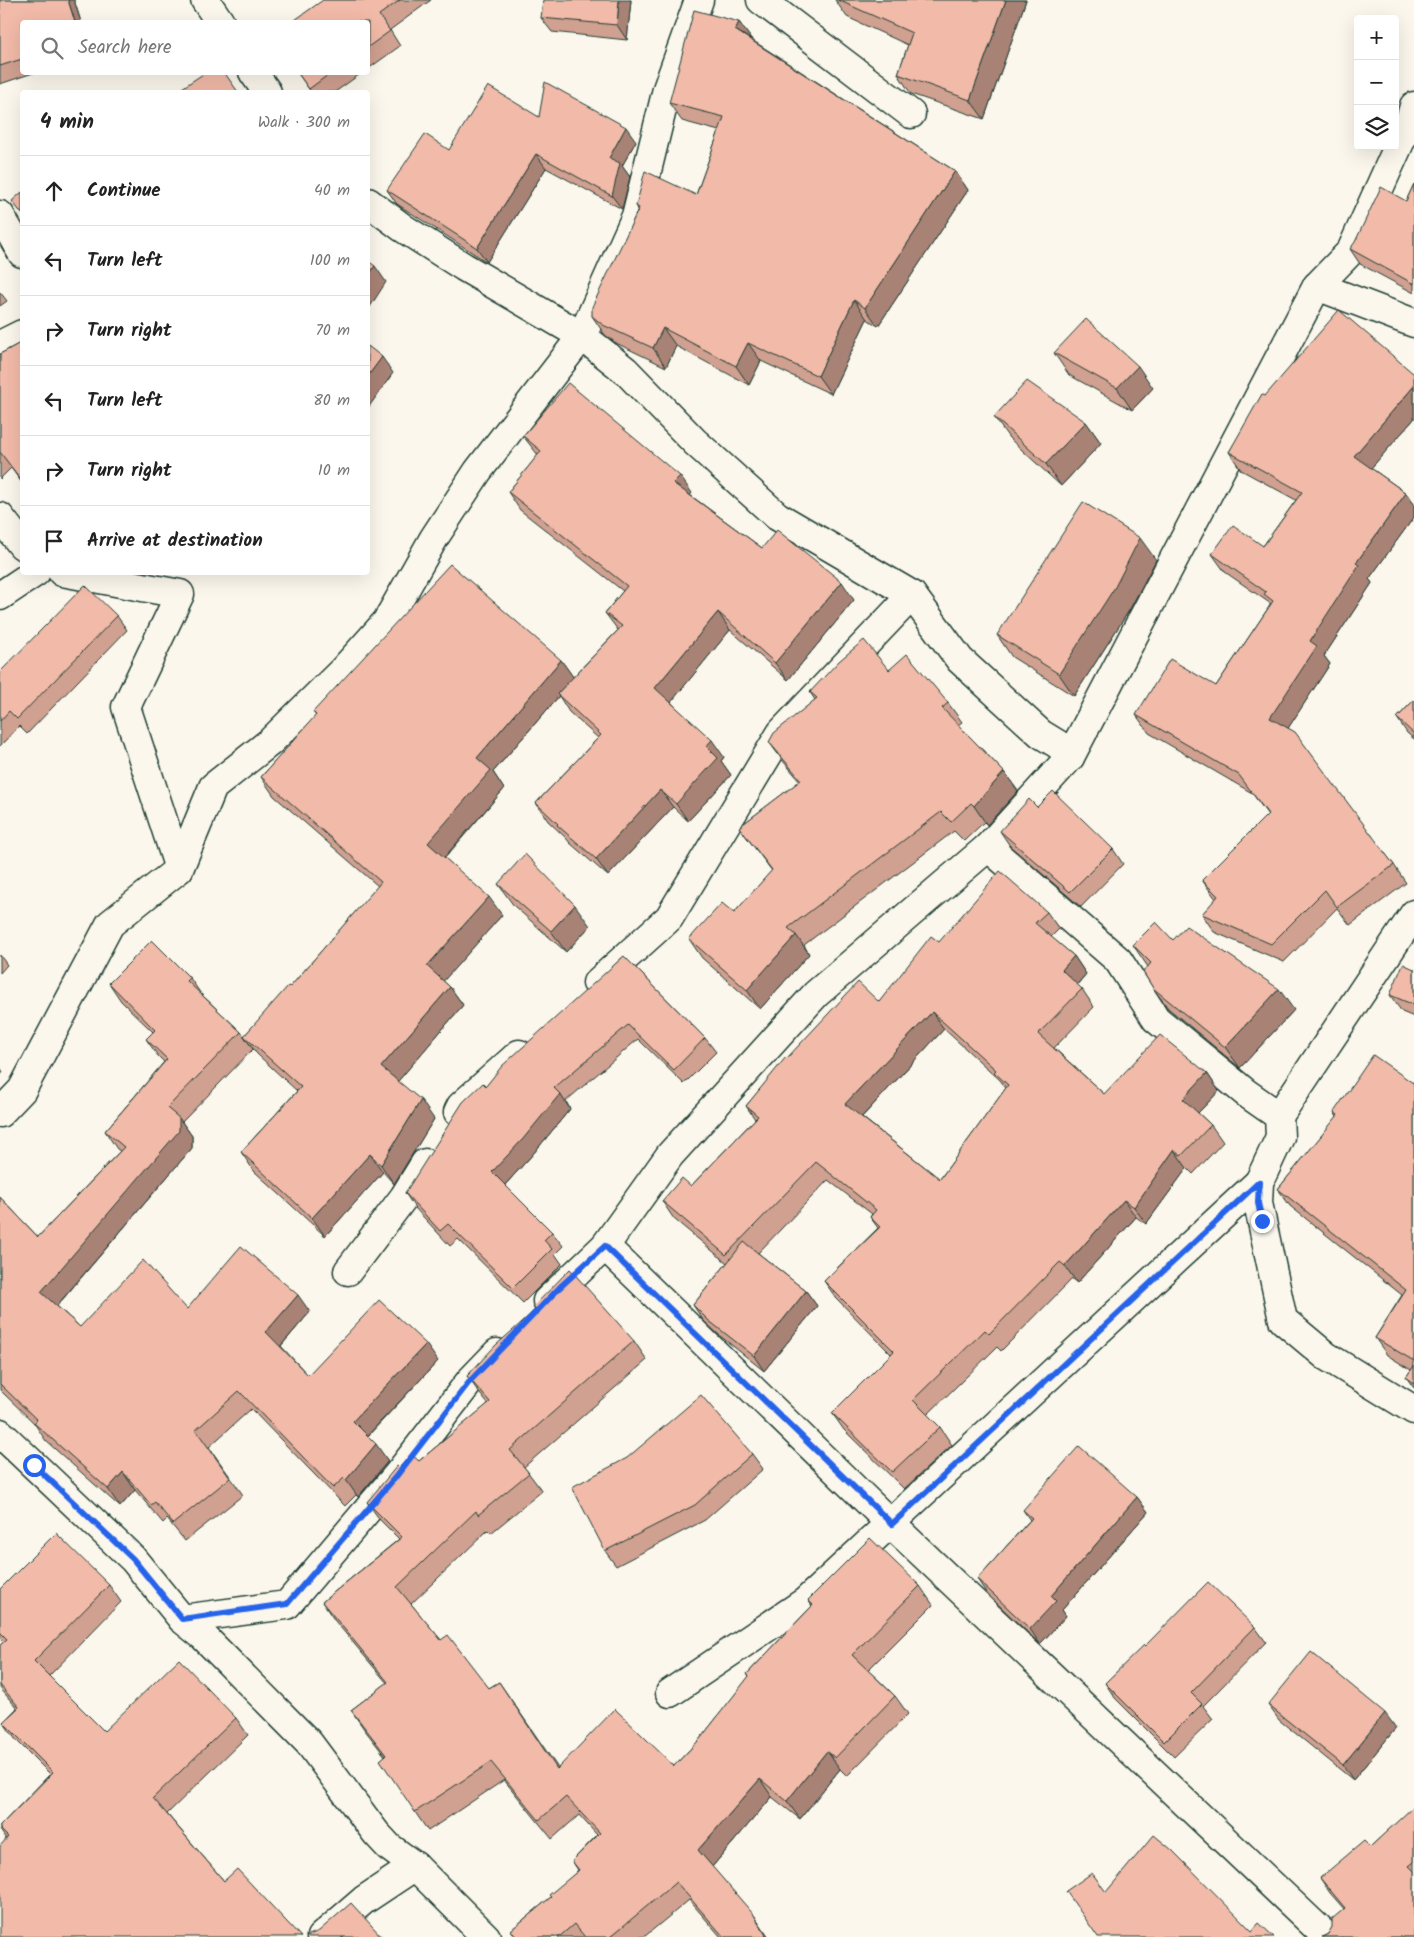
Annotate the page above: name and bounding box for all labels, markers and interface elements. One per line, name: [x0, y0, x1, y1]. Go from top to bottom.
map controls: [1354, 15, 1399, 150]
button: +: [1354, 15, 1399, 60]
search box: [20, 20, 370, 75]
text: Search here: [78, 33, 172, 63]
icon: search: [38, 34, 66, 62]
button: −: [1354, 60, 1399, 105]
button: layers: [1354, 105, 1399, 150]
text: 4 min: [40, 106, 94, 139]
text: Walk · 300 m: [258, 110, 350, 135]
text: Continue: [87, 176, 160, 206]
icon: ahead: [40, 177, 68, 205]
text: 40 m: [314, 178, 350, 203]
text: Turn left: [87, 246, 162, 276]
icon: left: [40, 247, 68, 275]
text: 100 m: [310, 248, 350, 273]
text: Turn right: [87, 316, 172, 346]
icon: right: [40, 317, 68, 345]
text: 70 m: [315, 318, 350, 343]
text: Turn left: [87, 386, 162, 416]
icon: left: [40, 387, 68, 415]
text: 80 m: [313, 388, 350, 413]
text: Turn right: [87, 456, 172, 486]
icon: right: [40, 457, 68, 485]
text: 10 m: [318, 458, 350, 483]
text: Arrive at destination: [87, 526, 263, 556]
icon: arrive: [40, 527, 68, 555]
route end: [1251, 1210, 1274, 1233]
route start: [23, 1454, 46, 1477]

